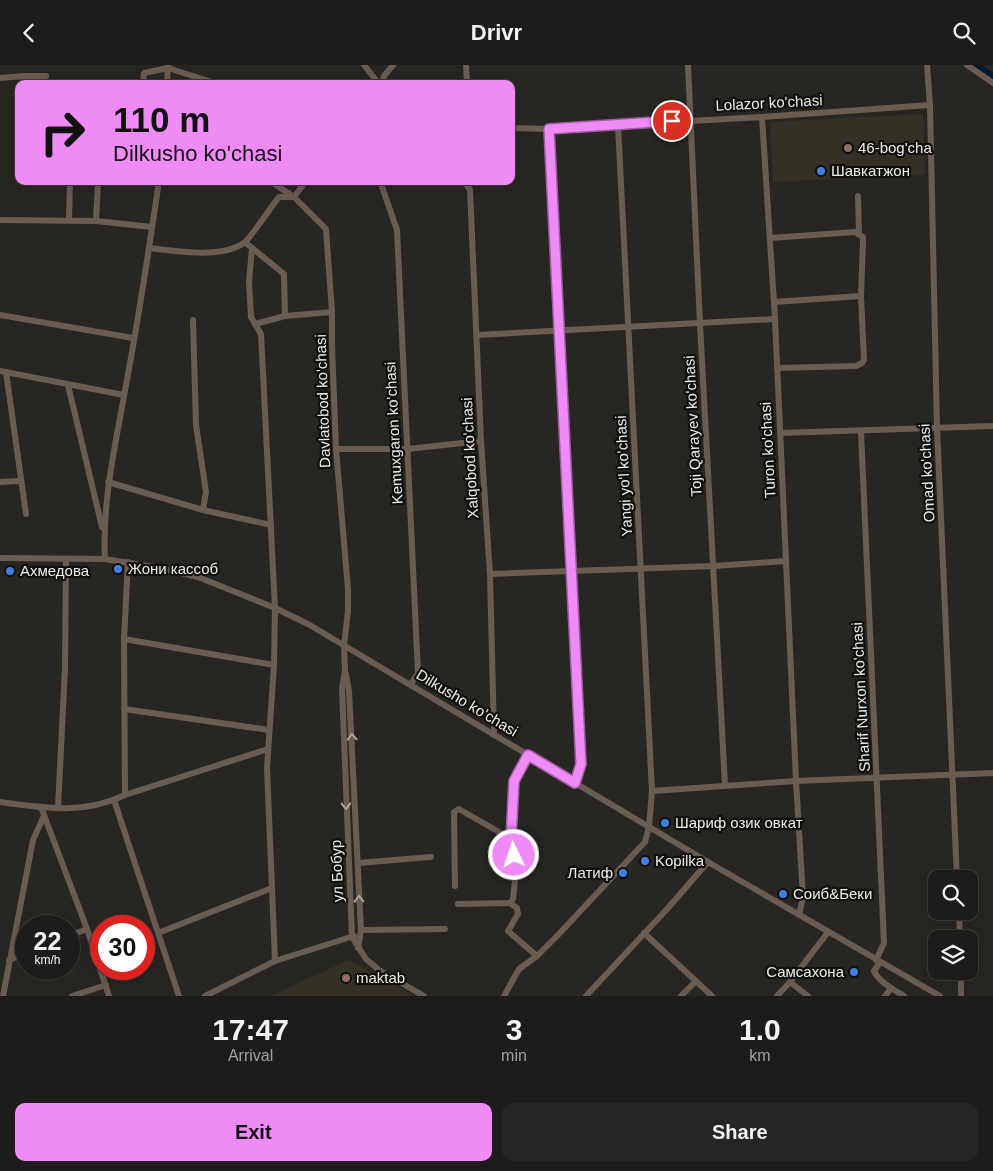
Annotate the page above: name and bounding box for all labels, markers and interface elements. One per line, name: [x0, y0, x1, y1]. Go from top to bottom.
icon: back: [15, 19, 43, 47]
icon: search: [950, 19, 978, 47]
text: Drivr: [471, 20, 522, 45]
street label: Lolazor ko'chasi: [715, 91, 823, 114]
icon: right: [30, 100, 95, 165]
text: 110 m: [113, 100, 210, 139]
pin: [651, 100, 693, 142]
icon: arrive: [658, 107, 686, 135]
place label: 46-bog'cha: [858, 139, 932, 156]
text: Dilkusho ko'chasi: [113, 141, 282, 166]
marker: 46-bog'cha: [842, 142, 854, 154]
place label: Шавкатжон: [831, 162, 910, 179]
marker: Шавкатжон: [815, 165, 827, 177]
street label: Davlatobod ko'chasi: [312, 334, 333, 468]
street label: Toji Qarayev ko'chasi: [680, 355, 705, 497]
street label: Kemuxgaron ko'chasi: [381, 361, 406, 505]
street label: Xalqobod ko'chasi: [458, 397, 481, 519]
street label: Turon ko'chasi: [756, 401, 779, 499]
street label: Yangi yo'l ko'chasi: [612, 415, 635, 537]
street label: Omad ko'chasi: [915, 423, 938, 523]
place label: Жони кассоб: [128, 560, 218, 577]
place label: Ахмедова: [20, 562, 90, 579]
marker: Жони кассоб: [112, 563, 124, 575]
marker: Ахмедова: [4, 565, 16, 577]
street label: Sharif Nurxon ko'chasi: [848, 622, 873, 772]
street label: Dilkusho ko'chasi: [413, 666, 521, 740]
one-way arrow: [346, 733, 357, 741]
one-way arrow: [341, 802, 352, 810]
place label: Шариф озик овкат: [675, 814, 803, 831]
marker: Шариф озик овкат: [659, 817, 671, 829]
position arrow: [487, 828, 539, 880]
street label: ул Бобур: [327, 840, 346, 902]
place label: Kopilka: [655, 852, 705, 869]
marker: Kopilka: [639, 855, 651, 867]
place label: Латиф: [568, 864, 613, 881]
marker: Латиф: [617, 867, 629, 879]
map controls: [928, 870, 978, 980]
button: search: [928, 870, 978, 920]
place label: Соиб&Беки: [793, 885, 872, 902]
marker: Соиб&Беки: [777, 888, 789, 900]
one-way arrow: [354, 895, 365, 903]
speed limit sign: 30: [90, 915, 155, 980]
text: 22: [34, 927, 61, 955]
button: layers: [928, 930, 978, 980]
text: km/h: [34, 953, 61, 967]
place label: Самсахона: [766, 963, 845, 980]
marker: Самсахона: [848, 966, 860, 978]
place label: maktab: [356, 969, 405, 986]
marker: maktab: [340, 972, 352, 984]
text: 17:47: [212, 1013, 289, 1046]
text: 3: [506, 1013, 522, 1046]
text: 1.0: [739, 1013, 781, 1046]
text: Arrival: [228, 1047, 273, 1064]
text: min: [501, 1047, 527, 1064]
text: km: [749, 1047, 771, 1064]
button: Exit: [15, 1103, 492, 1161]
button: Share: [502, 1103, 978, 1161]

